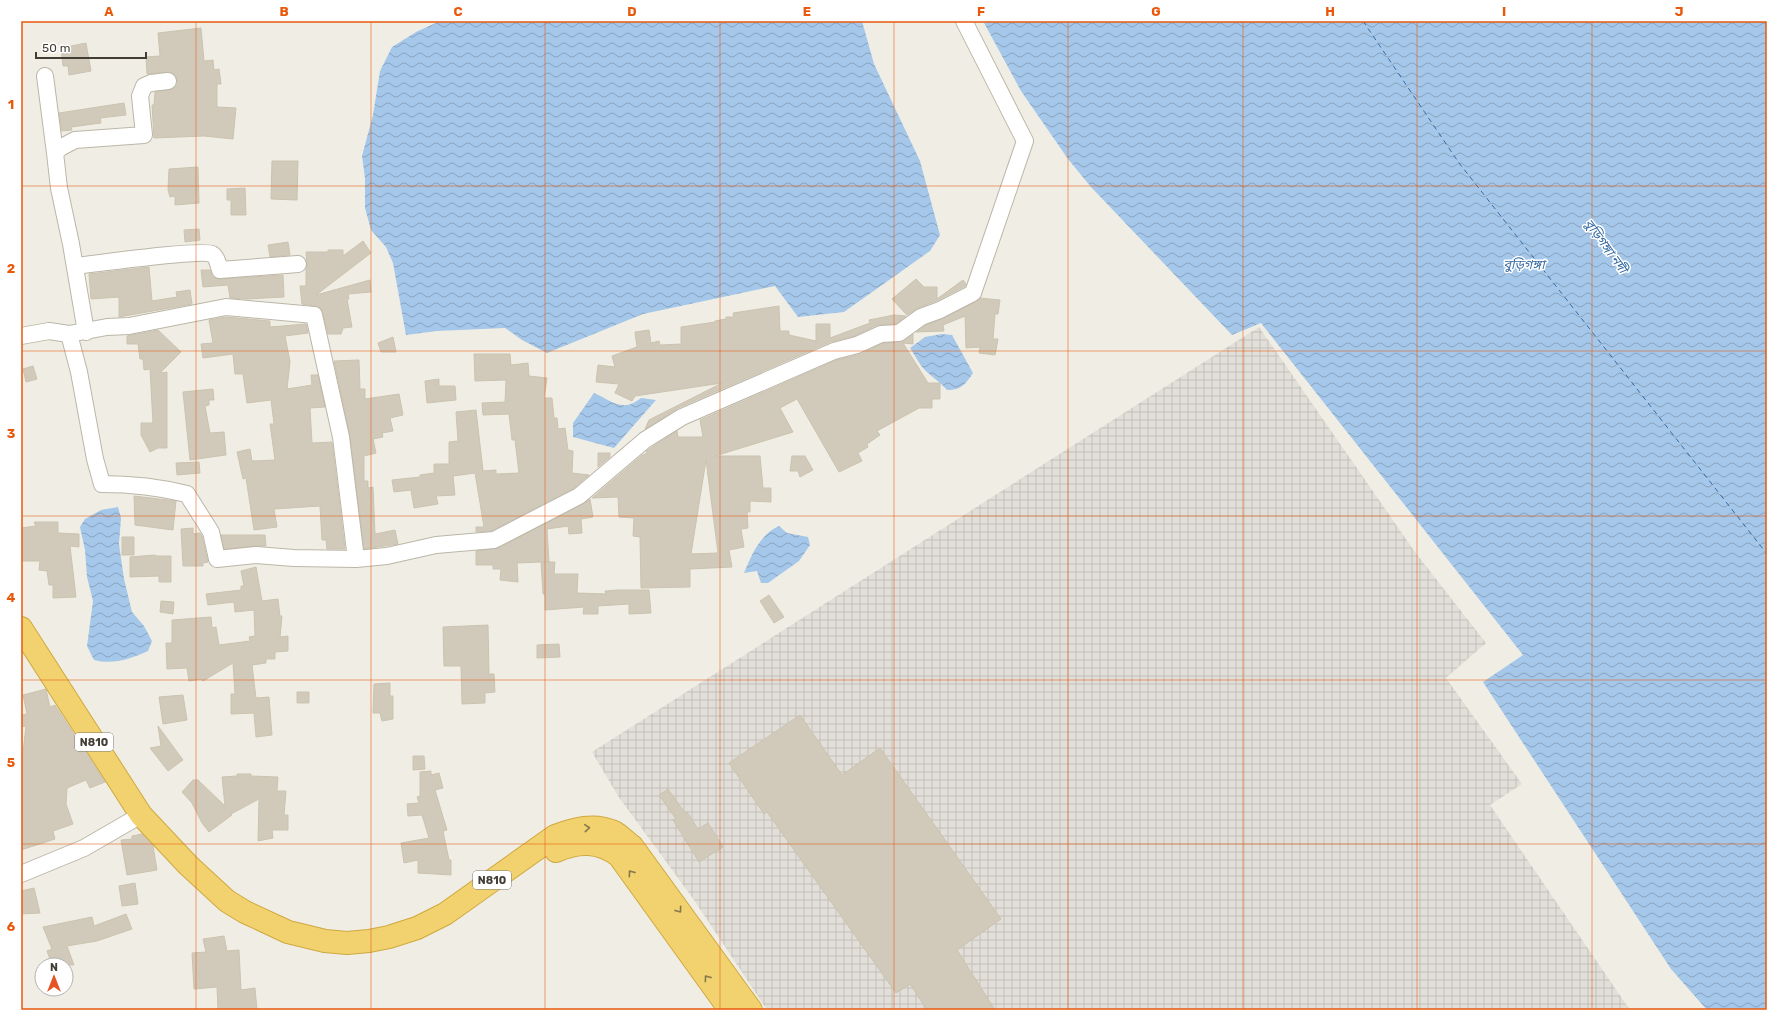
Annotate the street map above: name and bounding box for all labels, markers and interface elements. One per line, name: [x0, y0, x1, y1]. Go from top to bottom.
text: A: [104, 4, 114, 19]
text: B: [279, 4, 289, 19]
text: C: [453, 4, 463, 19]
text: D: [627, 4, 637, 19]
text: E: [803, 4, 811, 19]
text: F: [977, 4, 985, 19]
text: G: [1151, 4, 1161, 19]
text: H: [1325, 4, 1335, 19]
text: I: [1502, 4, 1506, 19]
text: J: [1675, 4, 1683, 19]
scale bar: [36, 34, 146, 60]
text: 50 m: [42, 41, 70, 55]
text: 1: [8, 97, 14, 112]
water label: বুড়িগঙ্গা নদী: [1581, 216, 1632, 278]
water label: বুড়িগঙ্গা: [1503, 257, 1547, 272]
text: 2: [7, 261, 15, 276]
text: 3: [7, 426, 16, 441]
text: 4: [7, 590, 16, 605]
road number: N810: [75, 733, 113, 751]
text: 5: [7, 755, 15, 770]
one-way arrow: [584, 823, 590, 832]
road number: N810: [473, 871, 511, 889]
one-way arrow: [629, 871, 636, 878]
one-way arrow: [674, 906, 681, 913]
text: 6: [7, 919, 16, 934]
north arrow: [34, 957, 74, 997]
text: N: [50, 961, 58, 974]
one-way arrow: [705, 976, 712, 983]

